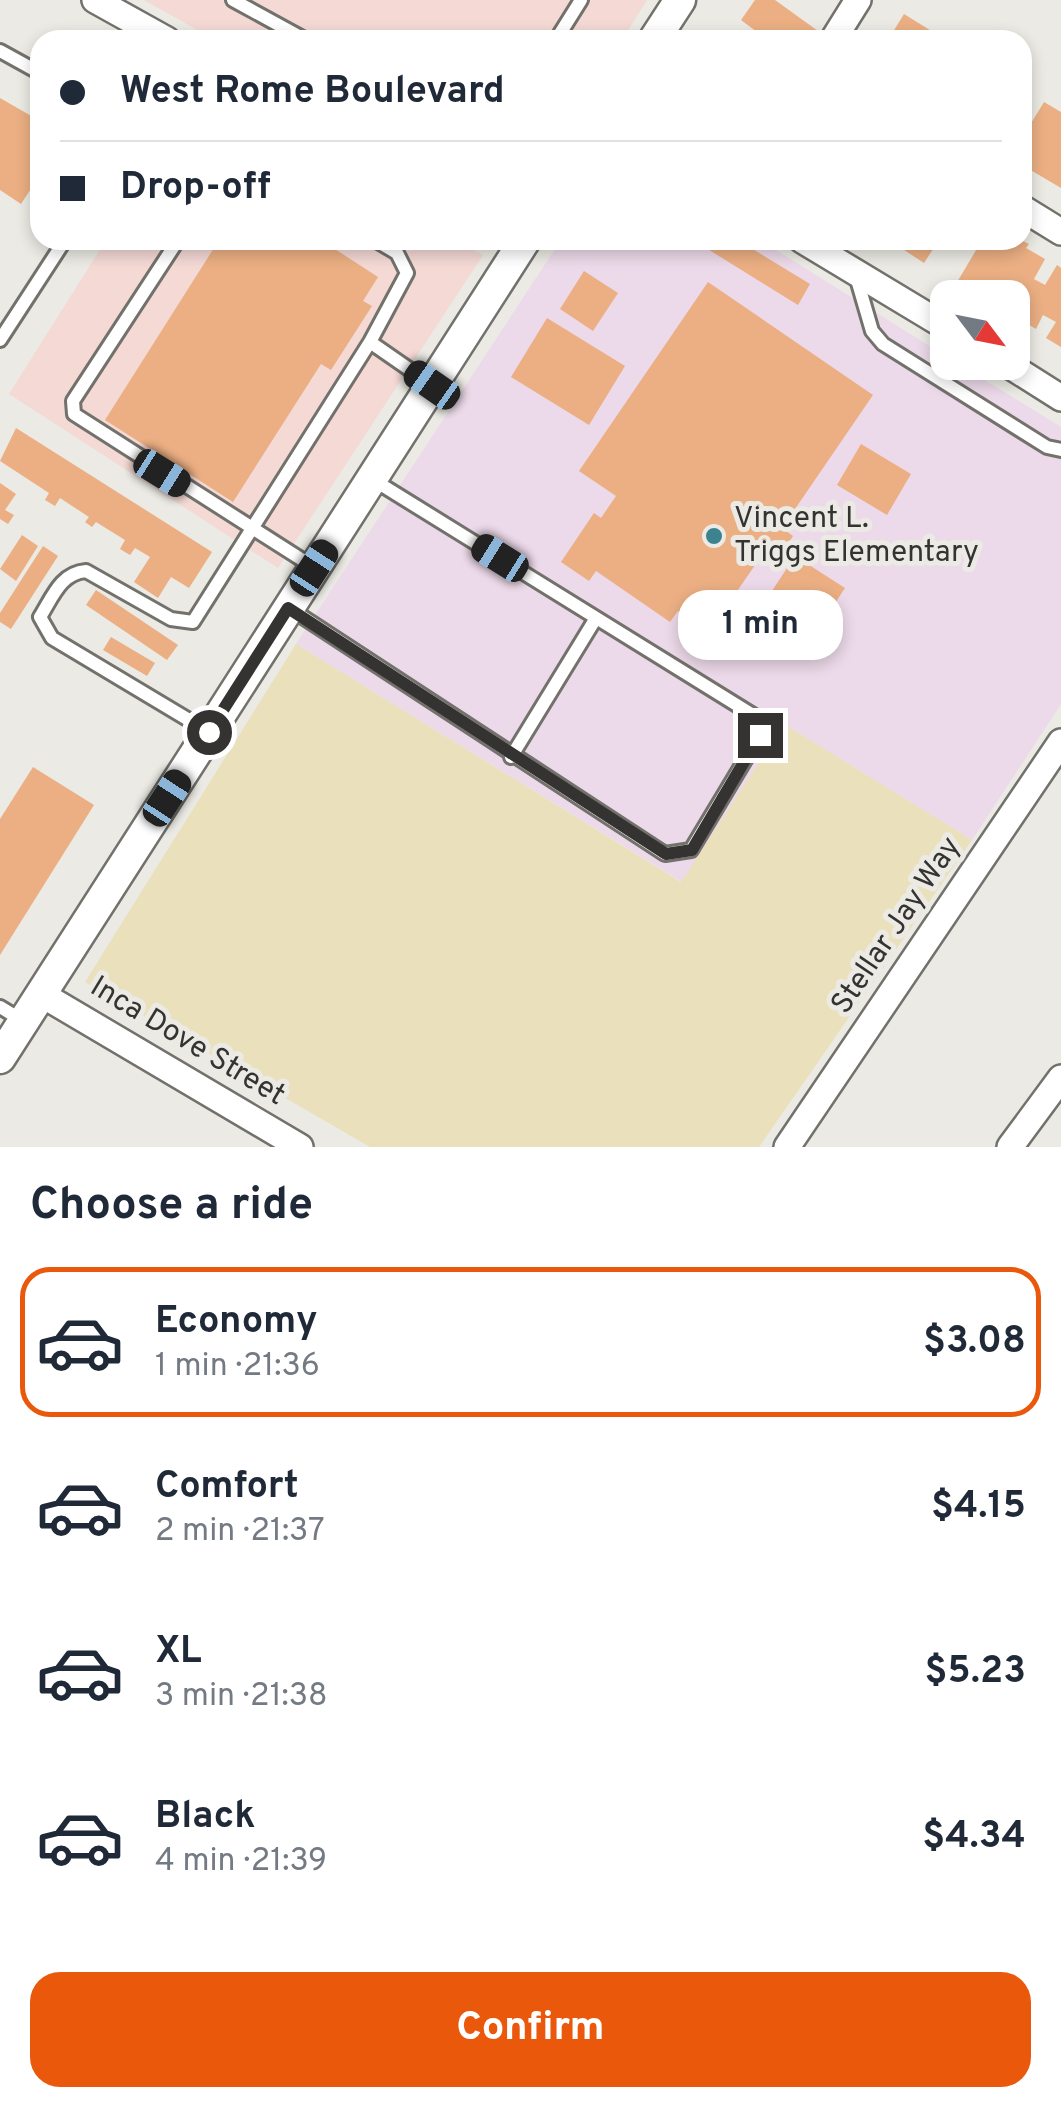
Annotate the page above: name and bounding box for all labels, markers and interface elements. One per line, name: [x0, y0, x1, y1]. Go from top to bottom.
text: West Rome Boulevard: [120, 68, 505, 117]
text: Drop-off: [120, 164, 271, 213]
north arrow: [930, 280, 1030, 380]
map controls: [930, 280, 1030, 380]
car: [399, 356, 465, 414]
car: [129, 444, 195, 502]
place label: Vincent L. Triggs Elementary: [734, 501, 979, 572]
marker: Vincent L. Triggs Elementary: [703, 525, 725, 547]
car: [467, 529, 533, 587]
car: [285, 535, 343, 601]
callout: 1 min: [678, 590, 842, 660]
text: 1 min: [722, 605, 799, 645]
route start: [187, 710, 232, 755]
route end: [738, 713, 783, 758]
car: [138, 765, 196, 831]
street label: Stellar Jay Way: [824, 830, 970, 1022]
street label: Inca Dove Street: [83, 969, 291, 1115]
text: Choose a ride: [30, 1178, 313, 1235]
icon: car: [35, 1297, 125, 1387]
text: Economy: [155, 1298, 317, 1347]
text: $3.08: [923, 1318, 1026, 1367]
text: 1 min · 21:36: [155, 1347, 320, 1387]
icon: car: [35, 1462, 125, 1552]
text: Comfort: [155, 1463, 299, 1512]
text: $4.15: [931, 1483, 1026, 1532]
text: 2 min · 21:37: [155, 1512, 325, 1552]
icon: car: [35, 1627, 125, 1717]
text: XL: [155, 1628, 202, 1677]
text: $5.23: [925, 1648, 1026, 1697]
text: 3 min · 21:38: [155, 1677, 328, 1717]
icon: car: [35, 1792, 125, 1882]
text: Black: [155, 1793, 255, 1842]
text: $4.34: [922, 1813, 1026, 1862]
text: 4 min · 21:39: [155, 1842, 327, 1882]
button: Confirm: [30, 1972, 1031, 2087]

